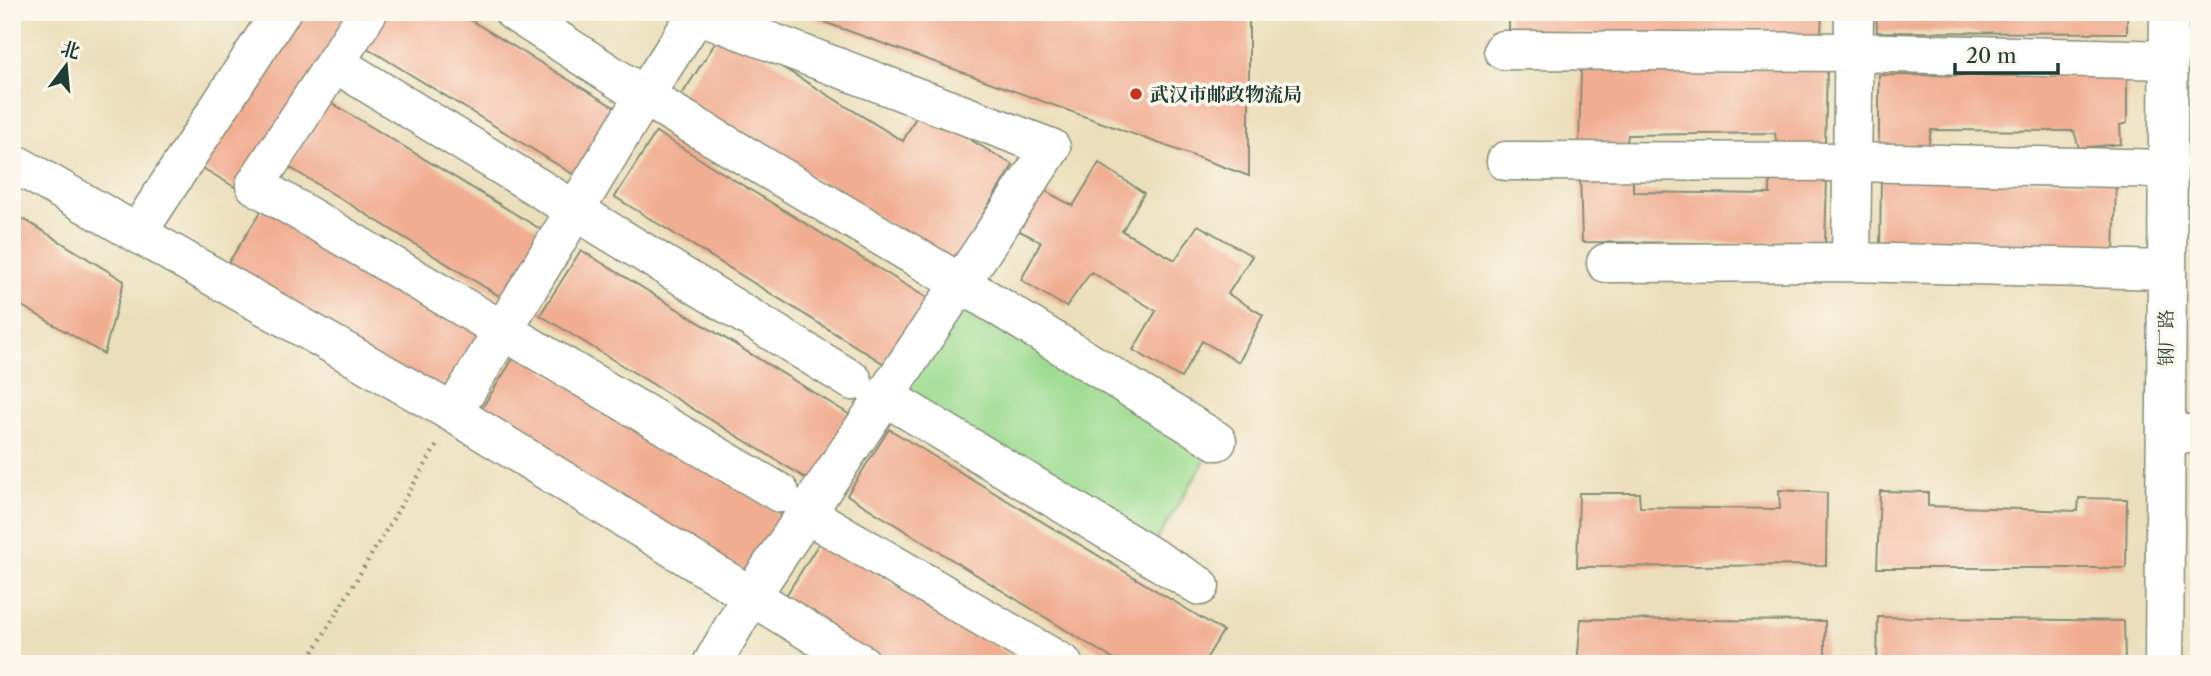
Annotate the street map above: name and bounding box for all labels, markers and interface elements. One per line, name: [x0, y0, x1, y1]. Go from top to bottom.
north arrow: [32, 32, 102, 102]
scale bar: [1955, 32, 2059, 76]
text: 北: [58, 36, 83, 64]
text: 20 m: [1966, 43, 2017, 68]
place label: 武汉市邮政物流局: [1150, 83, 1302, 106]
marker: 武汉市邮政物流局: [1128, 86, 1144, 102]
street label: 钢厂路: [2155, 309, 2178, 367]

